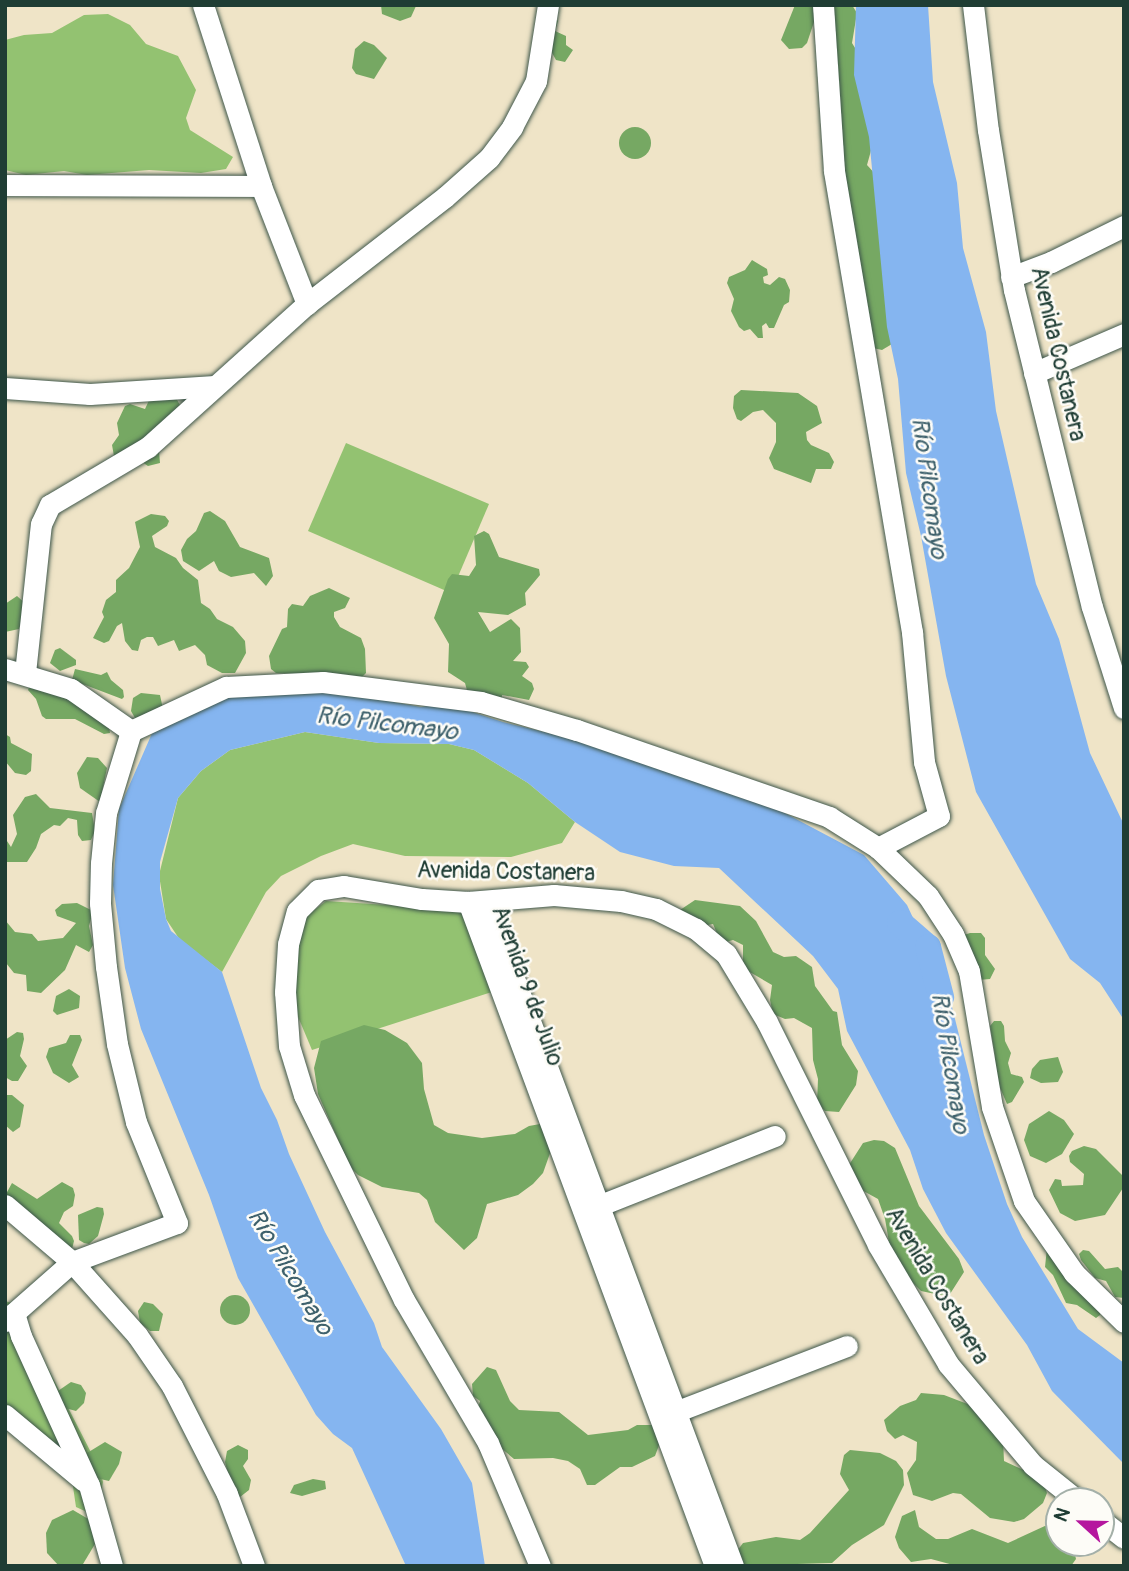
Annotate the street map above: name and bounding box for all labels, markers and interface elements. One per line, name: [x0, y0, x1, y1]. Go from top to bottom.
street label: Avenida Costanera: [1025, 264, 1091, 444]
water label: Río Pilcomayo: [905, 416, 953, 560]
water label: Río Pilcomayo: [315, 701, 459, 747]
street label: Avenida Costanera: [417, 857, 595, 887]
street label: Avenida 9 de Julio: [485, 902, 569, 1070]
water label: Río Pilcomayo: [925, 991, 975, 1135]
street label: Avenida Costanera: [879, 1203, 995, 1369]
water label: Río Pilcomayo: [241, 1204, 339, 1340]
north arrow: [1045, 1487, 1115, 1557]
text: N: [1049, 1504, 1076, 1525]

